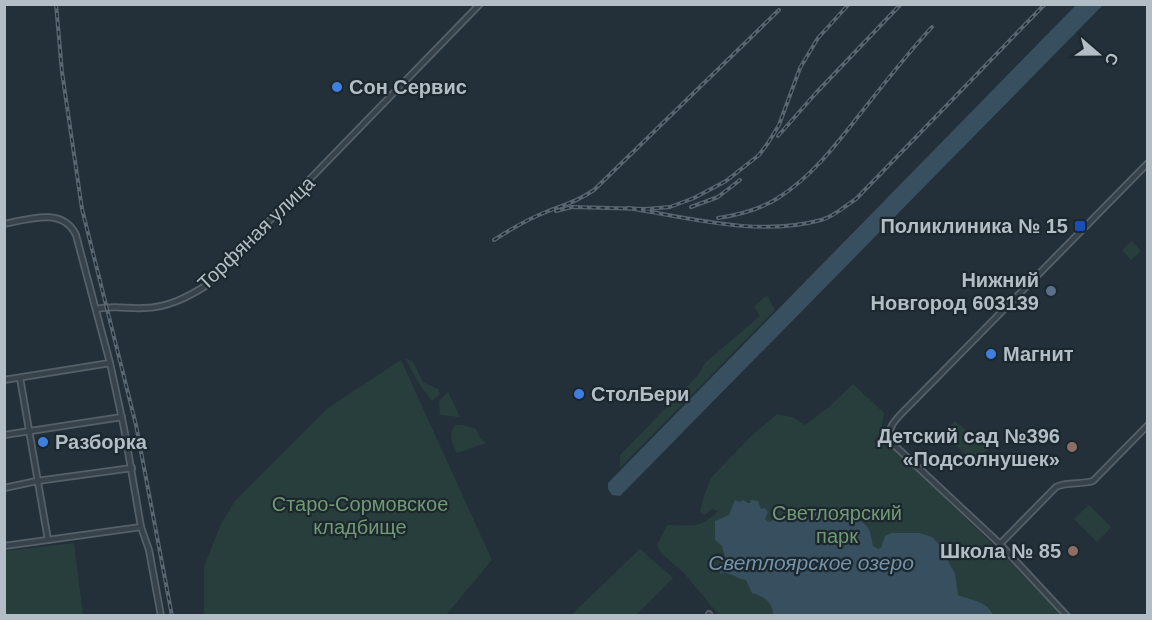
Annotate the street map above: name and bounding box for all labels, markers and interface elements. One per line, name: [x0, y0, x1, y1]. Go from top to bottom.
north arrow: [1068, 24, 1128, 84]
text: С: [1102, 51, 1122, 68]
place label: Сон Сервис: [349, 76, 467, 98]
marker: Сон Сервис: [330, 80, 344, 94]
street label: Торфяная улица: [193, 171, 319, 294]
place label: Поликлиника № 15: [880, 215, 1068, 237]
marker: Поликлиника № 15: [1073, 219, 1087, 233]
place label: Нижний Новгород 603139: [871, 269, 1039, 314]
marker: Нижний Новгород 603139: [1044, 284, 1058, 298]
place label: Магнит: [1003, 343, 1074, 365]
marker: Магнит: [984, 347, 998, 361]
place label: СтолБери: [591, 383, 689, 405]
marker: СтолБери: [572, 387, 586, 401]
place label: Детский сад №396 «Подсолнушек»: [877, 425, 1060, 470]
place label: Разборка: [55, 431, 148, 453]
marker: Разборка: [36, 435, 50, 449]
marker: Детский сад №396 «Подсолнушек»: [1065, 440, 1079, 454]
park label: Старо-Сормовское кладбище: [272, 493, 448, 538]
park label: Светлоярский парк: [772, 502, 902, 547]
place label: Школа № 85: [940, 540, 1061, 562]
marker: Школа № 85: [1066, 544, 1080, 558]
water label: Светлоярское озеро: [708, 551, 914, 574]

